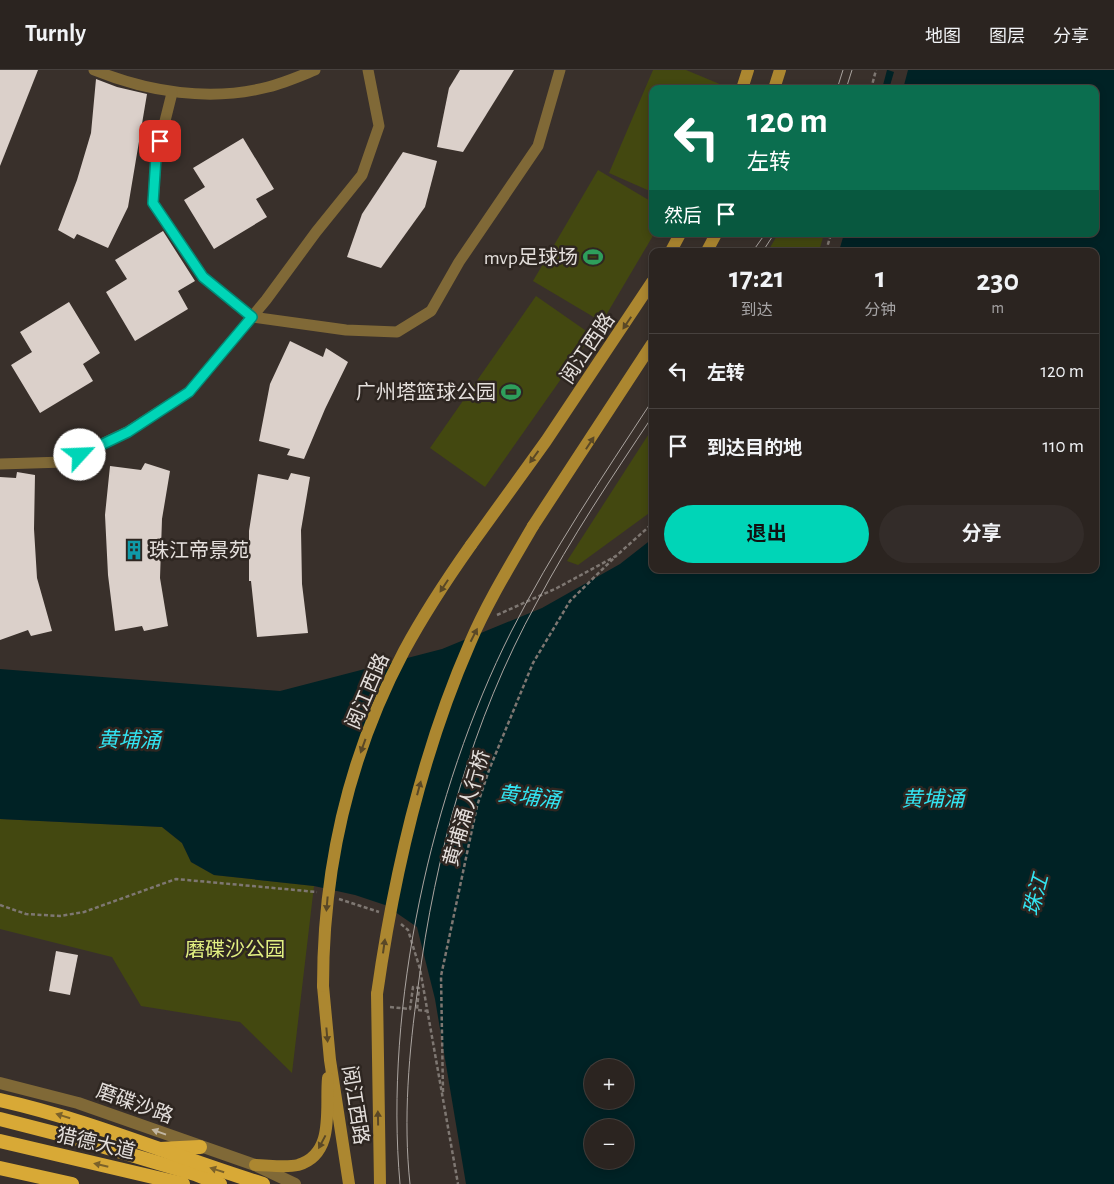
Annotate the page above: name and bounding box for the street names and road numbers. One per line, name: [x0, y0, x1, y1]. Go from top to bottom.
street label: 阅江西路: [556, 309, 618, 387]
street label: 阅江西路: [342, 650, 393, 732]
street label: 黄埔涌人行桥: [440, 748, 493, 869]
street label: 阅江西路: [339, 1064, 372, 1146]
street label: 磨碟沙路: [94, 1080, 176, 1127]
street label: 猎德大道: [55, 1124, 137, 1163]

